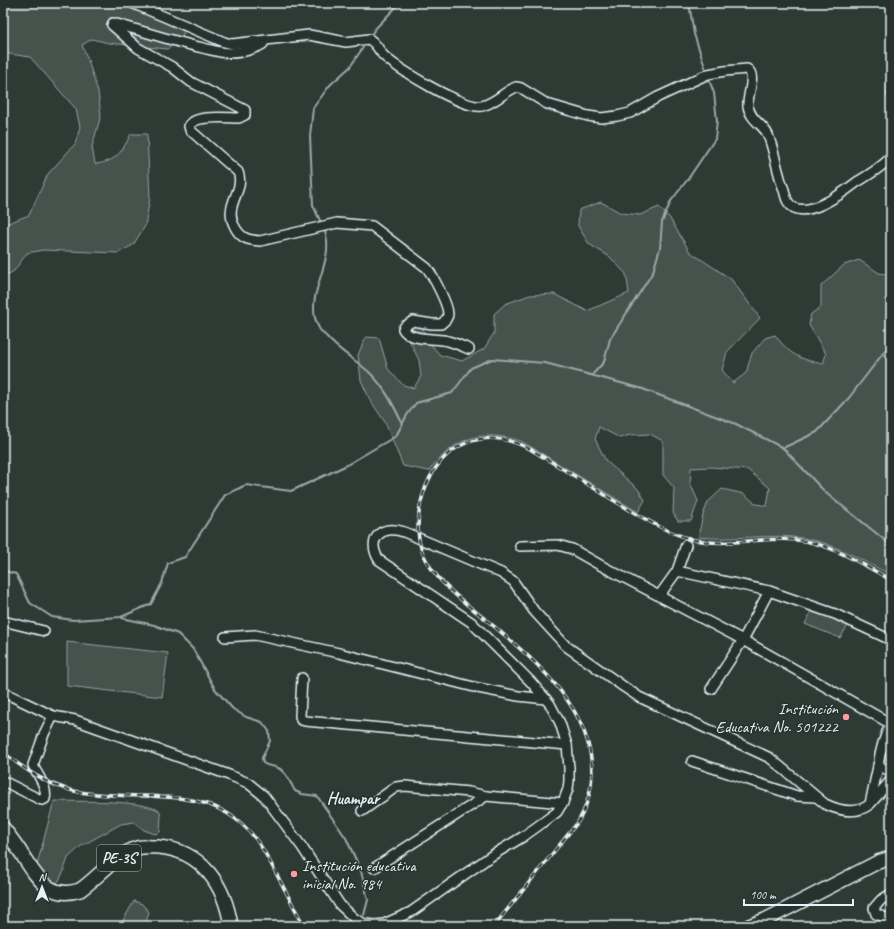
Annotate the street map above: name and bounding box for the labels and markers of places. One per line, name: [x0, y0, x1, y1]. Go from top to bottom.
place label: Institución Educativa No. 501222: [716, 699, 840, 737]
marker: Institución Educativa No. 501222: [841, 712, 851, 722]
place label: Institución educativa inicial No. 984: [302, 856, 417, 894]
marker: Institución educativa inicial No. 984: [289, 869, 299, 879]

